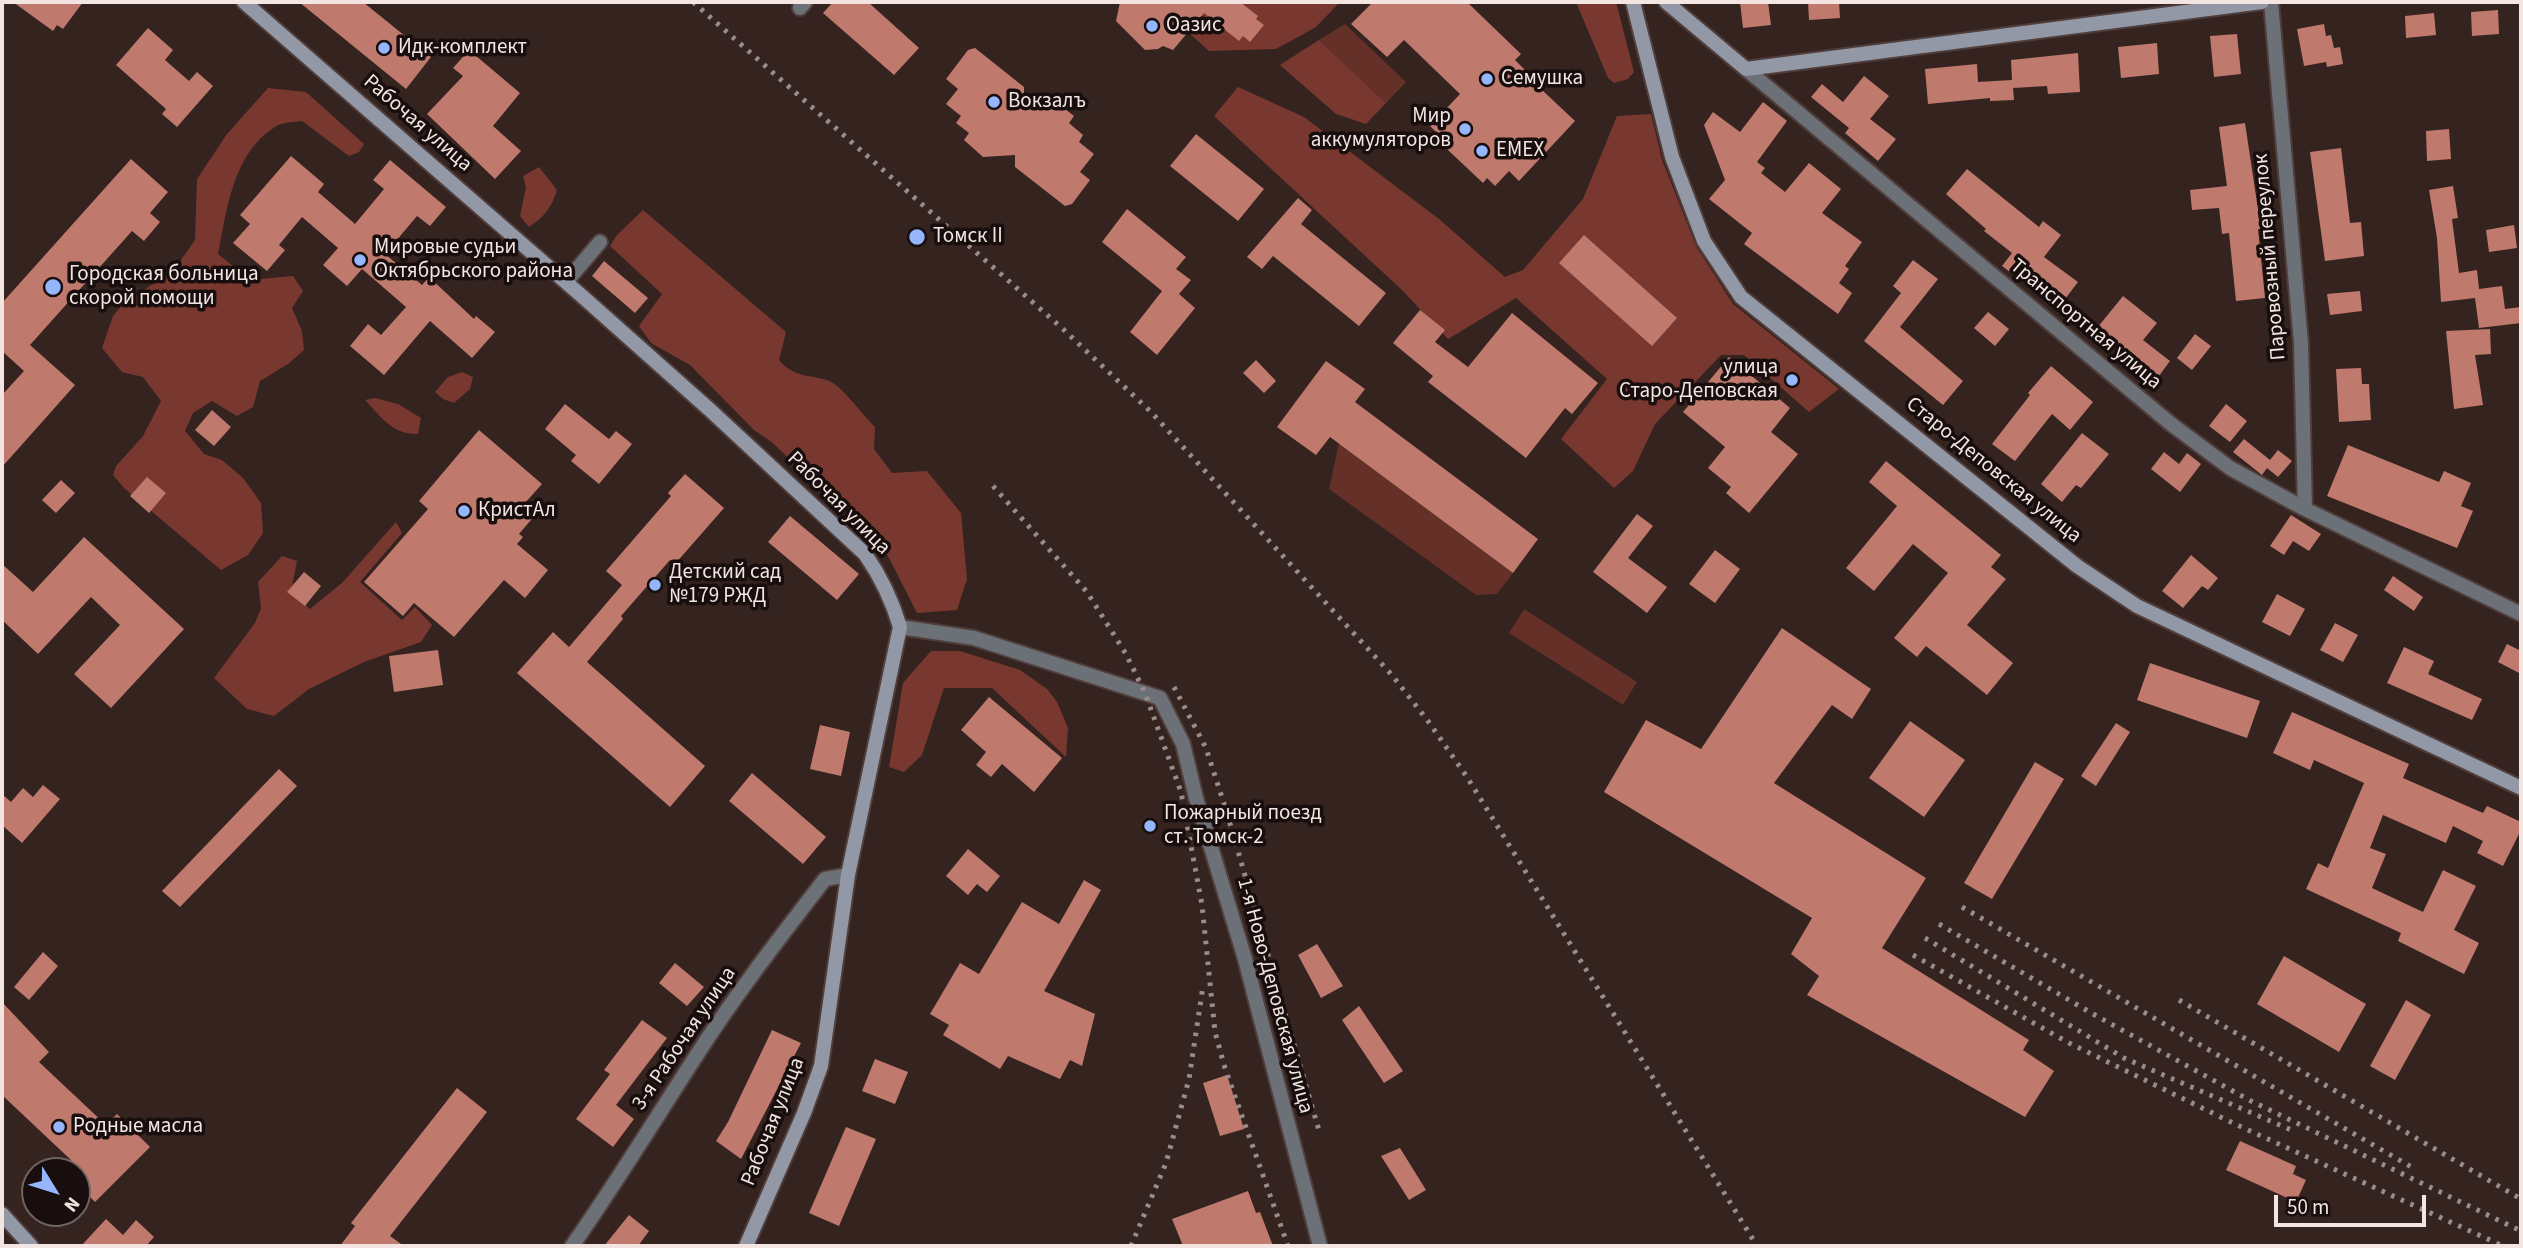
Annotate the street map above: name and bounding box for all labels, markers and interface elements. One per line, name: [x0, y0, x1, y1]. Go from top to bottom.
place label: Оазис: [1166, 13, 1222, 39]
marker: Оазис: [1144, 18, 1160, 34]
place label: Идк-комплект: [398, 35, 527, 61]
marker: Идк-комплект: [376, 40, 392, 56]
place label: Семушка: [1501, 66, 1583, 92]
street label: Рабочая улица: [357, 70, 477, 178]
marker: Семушка: [1479, 71, 1495, 87]
place label: Вокзалъ: [1008, 89, 1086, 115]
marker: Вокзалъ: [986, 94, 1002, 110]
place label: Мир аккумуляторов: [1311, 104, 1451, 154]
marker: Мир аккумуляторов: [1457, 121, 1473, 137]
place label: EMEX: [1496, 138, 1544, 164]
marker: EMEX: [1474, 143, 1490, 159]
street label: Паровозный переулок: [2249, 153, 2293, 361]
place label: Томск II: [933, 224, 1003, 250]
marker: Томск II: [907, 227, 927, 247]
place label: Мировые судьи Октябрьского района: [374, 235, 573, 285]
marker: Мировые судьи Октябрьского района: [352, 252, 368, 268]
street label: Транспортная улица: [2004, 254, 2166, 396]
place label: Городская больница скорой помощи: [69, 262, 259, 312]
marker: Городская больница скорой помощи: [43, 277, 63, 297]
place label: улица Старо-Деповская: [1619, 355, 1778, 405]
marker: улица Старо-Деповская: [1784, 372, 1800, 388]
street label: Старо-Деповская улица: [1900, 393, 2086, 549]
street label: Рабочая улица: [781, 447, 895, 561]
place label: КристАл: [478, 498, 556, 524]
marker: КристАл: [456, 503, 472, 519]
place label: Детский сад №179 РЖД: [669, 560, 781, 610]
marker: Детский сад №179 РЖД: [647, 577, 663, 593]
place label: Пожарный поезд ст. Томск-2: [1164, 801, 1322, 851]
marker: Пожарный поезд ст. Томск-2: [1142, 818, 1158, 834]
street label: 1-я Ново-Деповская улица: [1230, 875, 1318, 1117]
street label: 3-я Рабочая улица: [628, 963, 742, 1115]
street label: Рабочая улица: [737, 1054, 811, 1190]
place label: Родные масла: [73, 1114, 203, 1140]
marker: Родные масла: [51, 1119, 67, 1135]
north arrow: [21, 1157, 91, 1227]
scale bar: [2278, 1182, 2430, 1226]
text: N: [57, 1191, 86, 1217]
text: 50 m: [2287, 1192, 2329, 1222]

